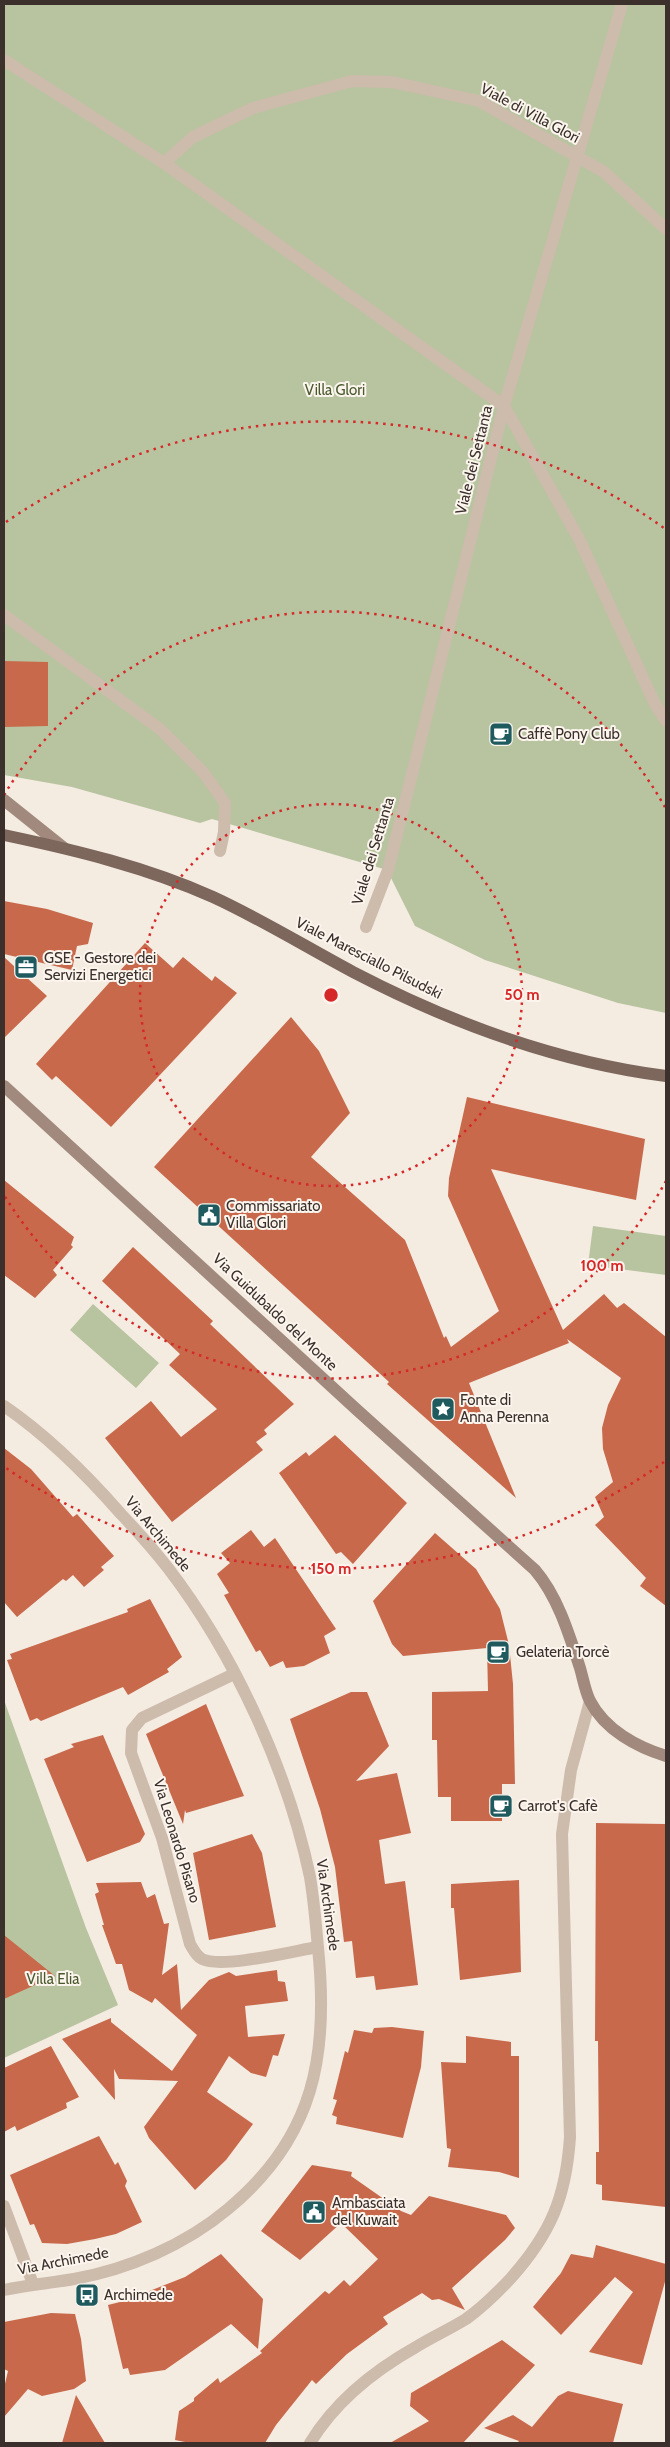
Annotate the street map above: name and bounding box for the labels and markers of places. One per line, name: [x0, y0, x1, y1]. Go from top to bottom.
cafe icon: Caffè Pony Club: [488, 721, 514, 747]
place label: Caffè Pony Club: [518, 725, 620, 743]
place label: GSE - Gestore dei Servizi Energetici: [44, 949, 156, 984]
office icon: GSE - Gestore dei Servizi Energetici: [13, 954, 39, 980]
centre of rings: [322, 986, 340, 1004]
place label: Commissariato Villa Glori: [226, 1197, 321, 1232]
public building icon: Commissariato Villa Glori: [196, 1202, 222, 1228]
place label: Fonte di Anna Perenna: [460, 1391, 550, 1426]
place icon: Fonte di Anna Perenna: [430, 1396, 456, 1422]
cafe icon: Gelateria Torcè: [485, 1639, 511, 1665]
place label: Gelateria Torcè: [516, 1643, 610, 1661]
cafe icon: Carrot's Cafè: [488, 1793, 514, 1819]
place label: Carrot's Cafè: [518, 1797, 598, 1815]
place label: Ambasciata del Kuwait: [332, 2194, 406, 2229]
public building icon: Ambasciata del Kuwait: [301, 2199, 327, 2225]
bus stop icon: Archimede: [74, 2282, 100, 2308]
place label: Archimede: [104, 2286, 173, 2304]

